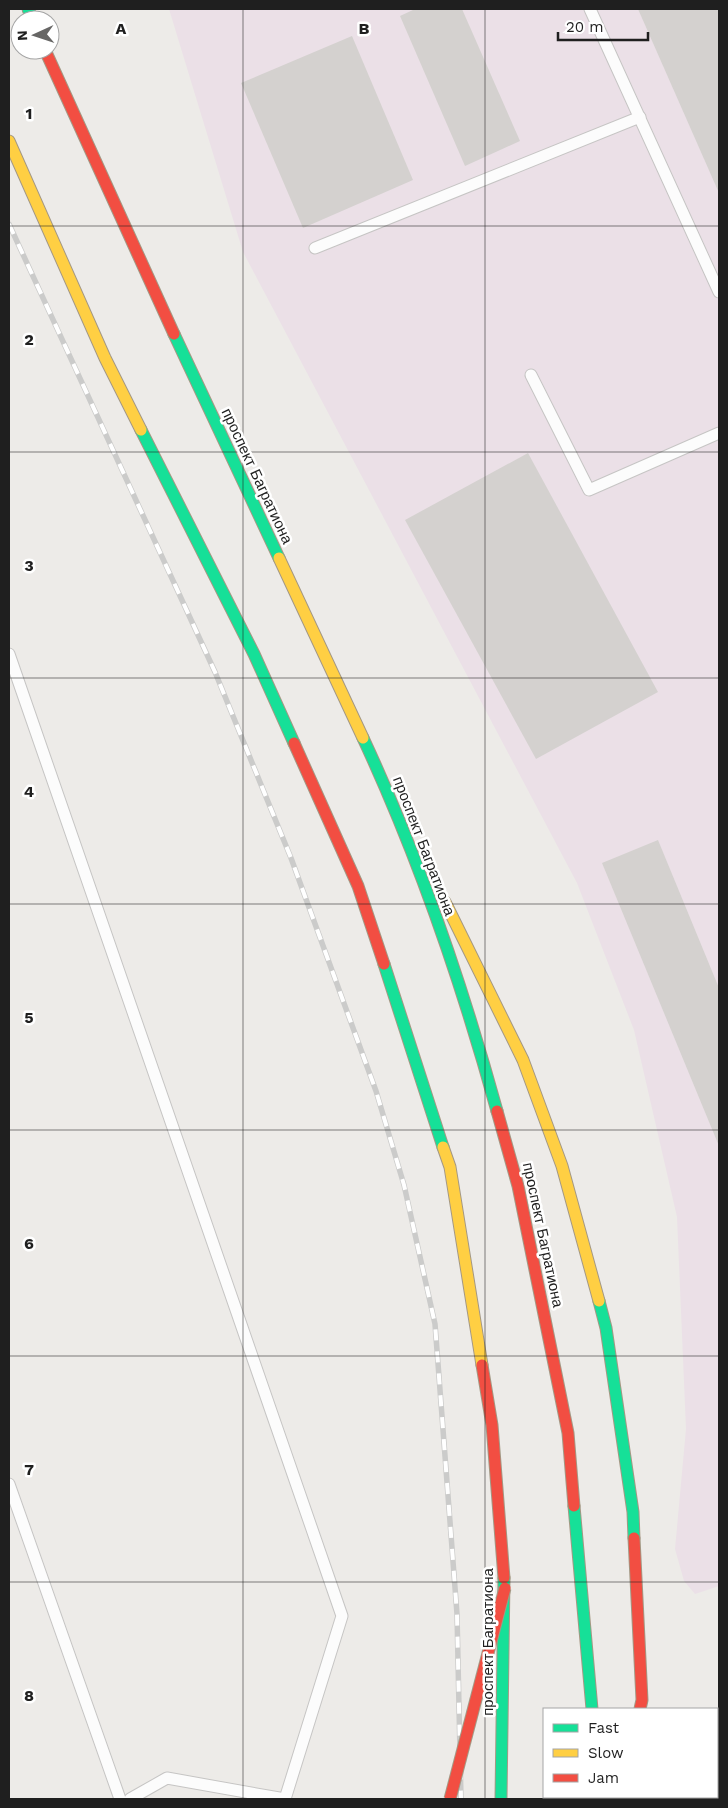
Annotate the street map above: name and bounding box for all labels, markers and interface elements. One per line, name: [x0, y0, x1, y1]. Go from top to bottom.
north arrow: [10, 10, 60, 60]
scale bar: [558, 10, 648, 42]
text: 20 m: [566, 18, 604, 36]
text: A: [116, 19, 127, 38]
text: B: [359, 19, 370, 38]
text: N: [14, 30, 30, 41]
text: 1: [26, 104, 32, 123]
text: 2: [24, 330, 34, 349]
street label: проспект Багратиона: [218, 405, 297, 547]
text: 3: [24, 556, 34, 575]
street label: проспект Багратиона: [389, 774, 459, 919]
text: 4: [24, 782, 34, 801]
text: 5: [24, 1008, 34, 1027]
street label: проспект Багратиона: [519, 1161, 567, 1310]
text: 6: [24, 1234, 34, 1253]
text: 7: [24, 1460, 34, 1479]
street label: проспект Багратиона: [479, 1567, 497, 1716]
text: 8: [24, 1686, 34, 1705]
legend: [543, 1708, 718, 1798]
text: Fast: [588, 1719, 620, 1737]
text: Slow: [588, 1744, 624, 1762]
text: Jam: [588, 1769, 619, 1787]

